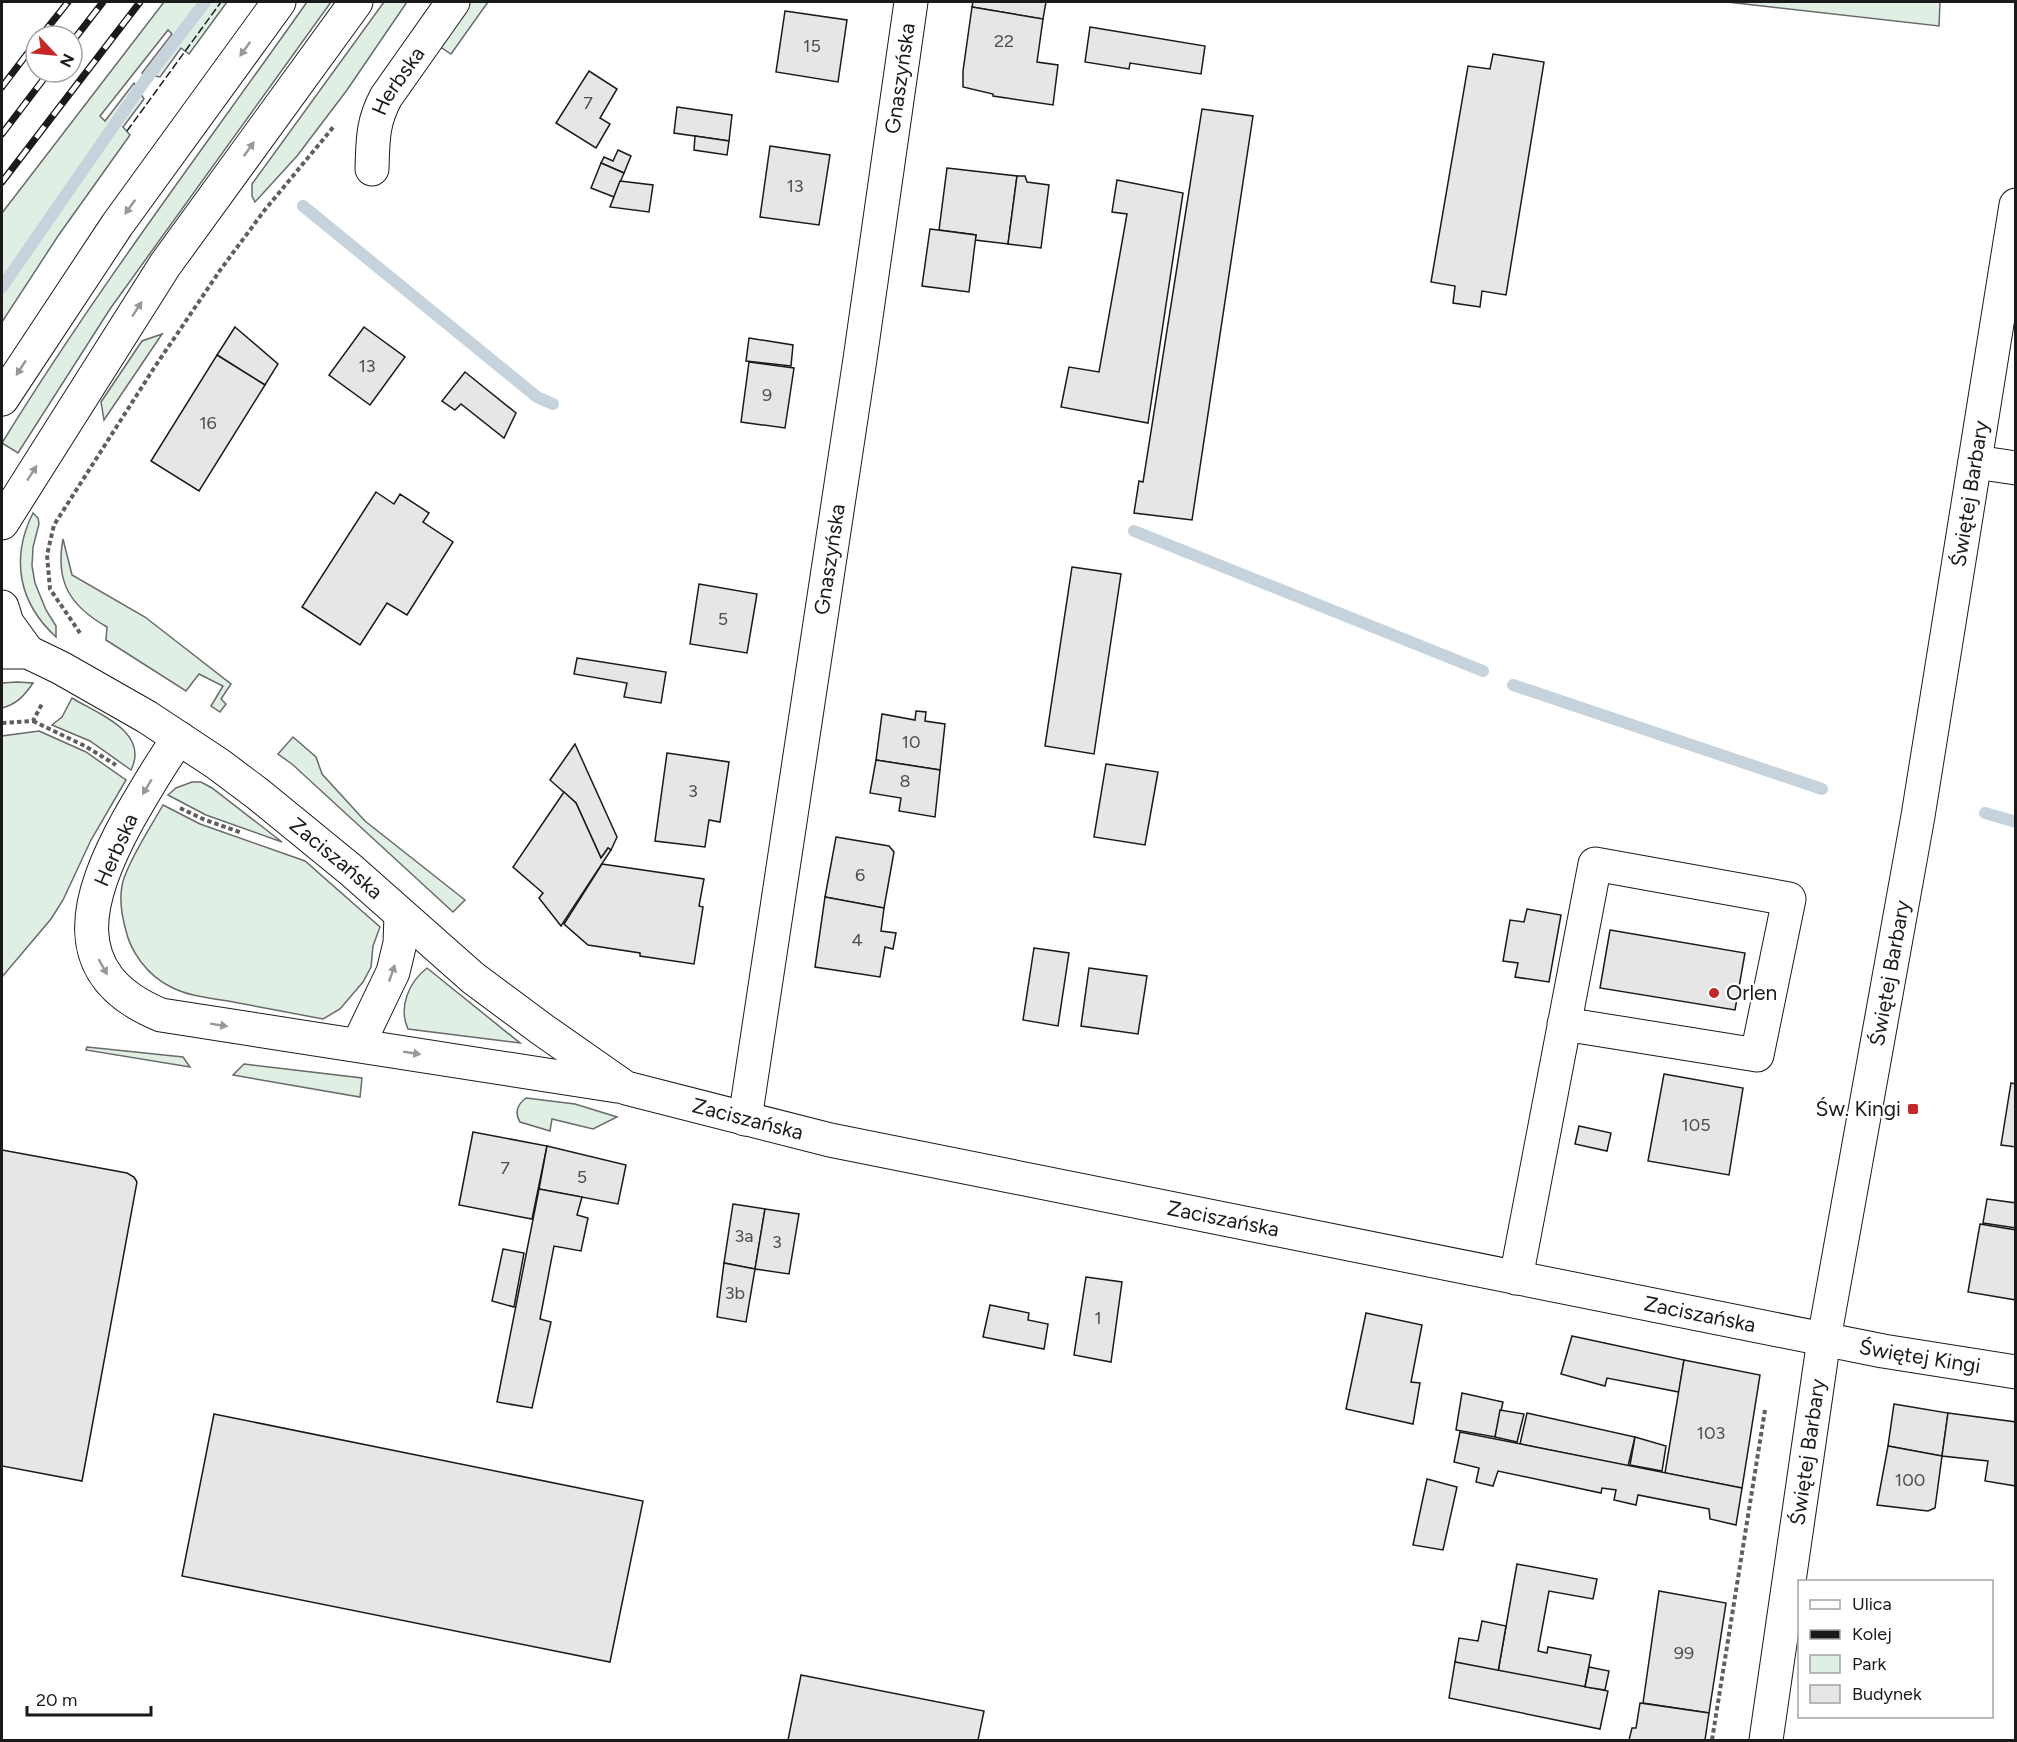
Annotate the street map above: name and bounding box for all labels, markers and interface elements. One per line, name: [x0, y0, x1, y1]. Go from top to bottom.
street label: Gnaszyńska: [879, 21, 920, 136]
north arrow: [24, 24, 84, 84]
house number: 22: [994, 30, 1014, 52]
house number: 15: [803, 35, 821, 57]
one-way arrow: [239, 40, 251, 56]
street label: Herbska: [366, 42, 429, 119]
text: N: [56, 51, 78, 70]
house number: 7: [583, 92, 593, 114]
one-way arrow: [243, 142, 255, 158]
house number: 13: [786, 175, 804, 197]
one-way arrow: [124, 198, 136, 214]
one-way arrow: [132, 300, 143, 317]
house number: 13: [358, 355, 376, 377]
one-way arrow: [15, 360, 27, 376]
house number: 9: [762, 384, 772, 406]
house number: 16: [199, 412, 217, 434]
street label: Świętej Barbary: [1945, 419, 1993, 569]
one-way arrow: [26, 465, 37, 481]
street label: Gnaszyńska: [808, 502, 850, 616]
house number: 5: [718, 608, 728, 630]
house number: 10: [902, 731, 920, 753]
house number: 8: [899, 770, 911, 792]
one-way arrow: [142, 779, 152, 796]
house number: 3: [688, 780, 698, 802]
street label: Herbska: [88, 809, 143, 890]
street label: Zaciszańska: [285, 812, 388, 904]
house number: 6: [855, 864, 865, 886]
street label: Świętej Barbary: [1864, 898, 1915, 1048]
house number: 4: [851, 929, 863, 951]
one-way arrow: [98, 959, 108, 976]
one-way arrow: [387, 964, 397, 982]
place label: Orlen: [1726, 980, 1777, 1005]
marker: Orlen: [1707, 986, 1721, 1000]
one-way arrow: [209, 1021, 228, 1030]
one-way arrow: [402, 1049, 421, 1058]
street label: Zaciszańska: [690, 1092, 806, 1145]
place label: Św. Kingi: [1815, 1096, 1901, 1121]
marker: Św. Kingi: [1906, 1102, 1920, 1116]
house number: 105: [1681, 1114, 1711, 1136]
house number: 7: [500, 1157, 510, 1179]
house number: 5: [577, 1166, 587, 1188]
street label: Zaciszańska: [1165, 1195, 1282, 1242]
house number: 3a: [735, 1225, 753, 1247]
house number: 3: [772, 1231, 782, 1253]
house number: 3b: [725, 1282, 745, 1304]
street label: Zaciszańska: [1642, 1290, 1758, 1337]
house number: 1: [1094, 1307, 1102, 1329]
street label: Świętej Kingi: [1857, 1334, 1982, 1378]
street label: Świętej Barbary: [1784, 1377, 1830, 1527]
house number: 103: [1697, 1422, 1725, 1444]
house number: 100: [1895, 1469, 1925, 1491]
legend: [1798, 1580, 1993, 1718]
text: Ulica: [1852, 1593, 1892, 1615]
text: Kolej: [1852, 1623, 1892, 1645]
house number: 99: [1674, 1642, 1694, 1664]
text: Park: [1852, 1653, 1887, 1675]
scale bar: [27, 1679, 152, 1717]
text: Budynek: [1852, 1683, 1922, 1705]
text: 20 m: [36, 1689, 77, 1711]

